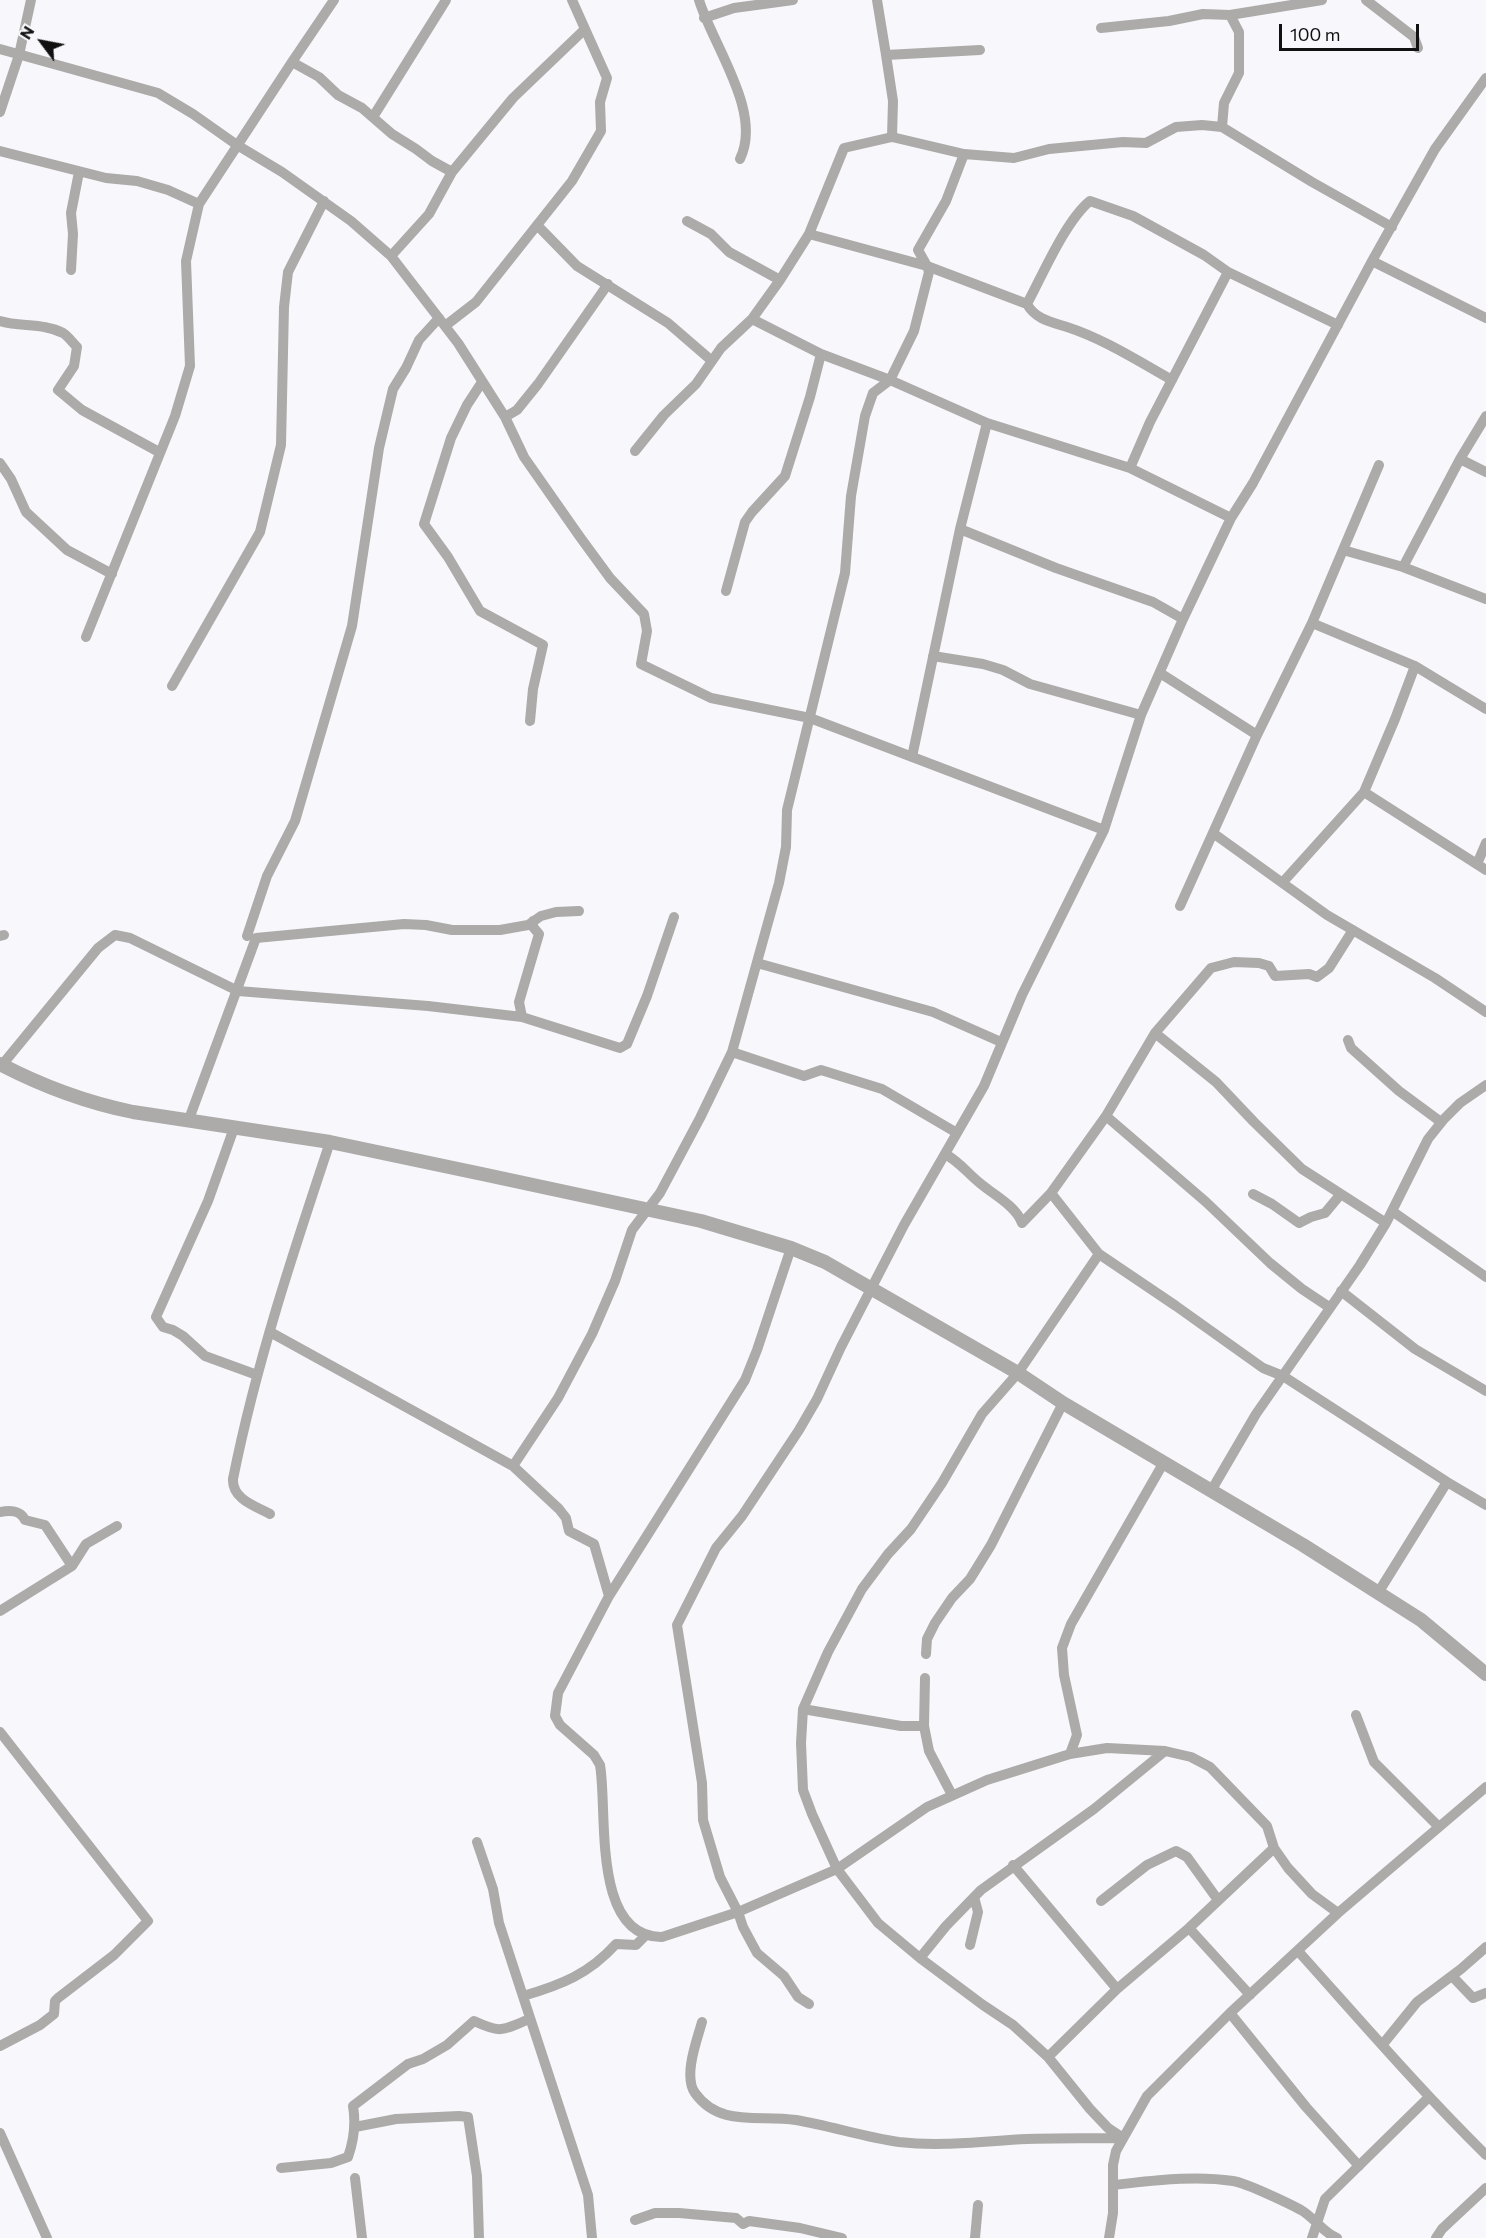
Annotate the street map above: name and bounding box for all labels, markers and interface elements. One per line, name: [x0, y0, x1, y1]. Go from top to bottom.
north arrow: [12, 12, 72, 72]
scale bar: [1282, 12, 1422, 50]
text: N: [15, 22, 38, 42]
text: 100 m: [1290, 23, 1340, 45]

